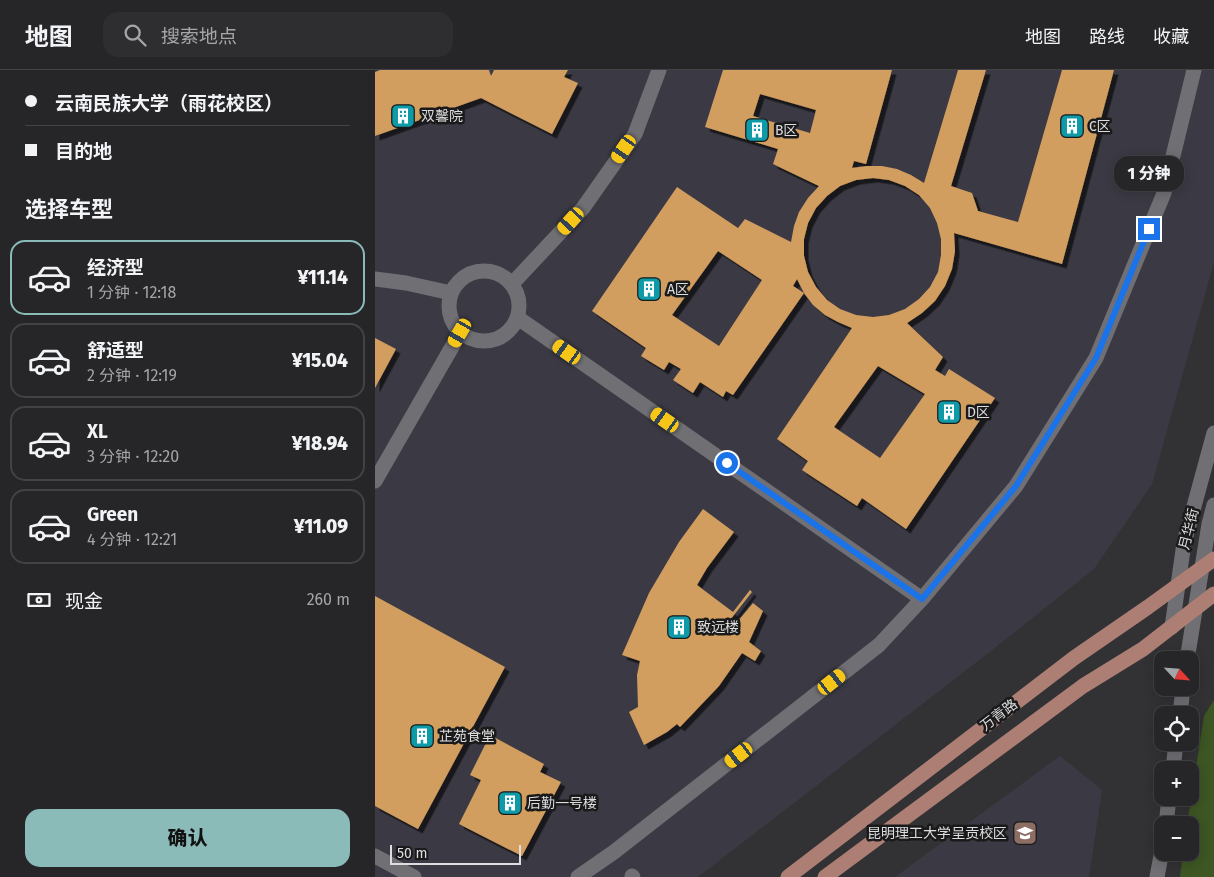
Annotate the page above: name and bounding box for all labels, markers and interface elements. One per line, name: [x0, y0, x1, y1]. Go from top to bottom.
search box: [103, 12, 453, 57]
icon: search: [121, 21, 149, 49]
text: 地图: [25, 23, 73, 51]
text: 搜索地点: [161, 25, 237, 48]
text: 地图: [1025, 26, 1061, 48]
text: 路线: [1089, 26, 1125, 48]
text: 收藏: [1153, 26, 1189, 48]
text: 云南民族大学（雨花校区）: [55, 92, 283, 115]
building icon: 双馨院: [390, 103, 416, 129]
place label: 双馨院: [421, 108, 463, 125]
building icon: C区: [1059, 113, 1085, 139]
building icon: B区: [744, 117, 770, 143]
place label: C区: [1089, 118, 1111, 135]
place label: B区: [775, 122, 798, 139]
car: [609, 132, 638, 166]
text: 目的地: [55, 140, 112, 163]
callout: 1 分钟: [1114, 156, 1184, 192]
text: 1 分钟: [1127, 164, 1171, 183]
text: 选择车型: [25, 196, 113, 223]
car: [555, 205, 586, 237]
route end: [1138, 218, 1160, 240]
icon: car: [27, 255, 72, 300]
text: 经济型: [87, 256, 144, 279]
text: ¥11.14: [297, 266, 348, 289]
building icon: A区: [636, 276, 662, 302]
place label: A区: [667, 281, 689, 298]
text: 1 分钟 · 12:18: [87, 283, 176, 302]
car: [446, 316, 473, 350]
car: [550, 337, 583, 367]
icon: car: [27, 338, 72, 383]
text: 舒适型: [87, 339, 144, 362]
text: ¥15.04: [292, 349, 348, 372]
text: 2 分钟 · 12:19: [87, 366, 177, 385]
building icon: D区: [936, 399, 962, 425]
place label: D区: [967, 404, 990, 421]
car: [648, 405, 681, 435]
text: XL: [87, 420, 108, 443]
icon: car: [27, 421, 72, 466]
text: ¥18.94: [292, 432, 348, 455]
text: 3 分钟 · 12:20: [87, 447, 179, 466]
route start: [716, 452, 738, 474]
text: Green: [87, 503, 138, 526]
icon: car: [27, 504, 72, 549]
street label: 月华街: [1176, 507, 1202, 551]
text: ¥11.09: [294, 515, 348, 538]
text: 4 分钟 · 12:21: [87, 530, 177, 549]
icon: cash: [25, 586, 53, 614]
text: 现金: [65, 590, 103, 613]
text: 260 m: [307, 590, 350, 609]
building icon: 致远楼: [666, 614, 692, 640]
place label: 致远楼: [697, 619, 739, 636]
north arrow: [1154, 651, 1199, 696]
map controls: [1154, 651, 1199, 861]
car: [815, 667, 848, 697]
street label: 万青路: [977, 696, 1021, 734]
button: locate: [1154, 706, 1199, 751]
building icon: 芷苑食堂: [409, 723, 435, 749]
place label: 芷苑食堂: [439, 728, 495, 745]
car: [722, 740, 755, 770]
button: +: [1154, 761, 1199, 806]
building icon: 后勤一号楼: [497, 790, 523, 816]
place label: 后勤一号楼: [527, 795, 597, 812]
button: 确认: [25, 809, 350, 867]
button: −: [1154, 816, 1199, 861]
school or university icon: 昆明理工大学呈贡校区: [1012, 820, 1038, 846]
place label: 昆明理工大学呈贡校区: [867, 825, 1007, 842]
scale bar: [390, 842, 521, 865]
text: 50 m: [397, 845, 428, 862]

